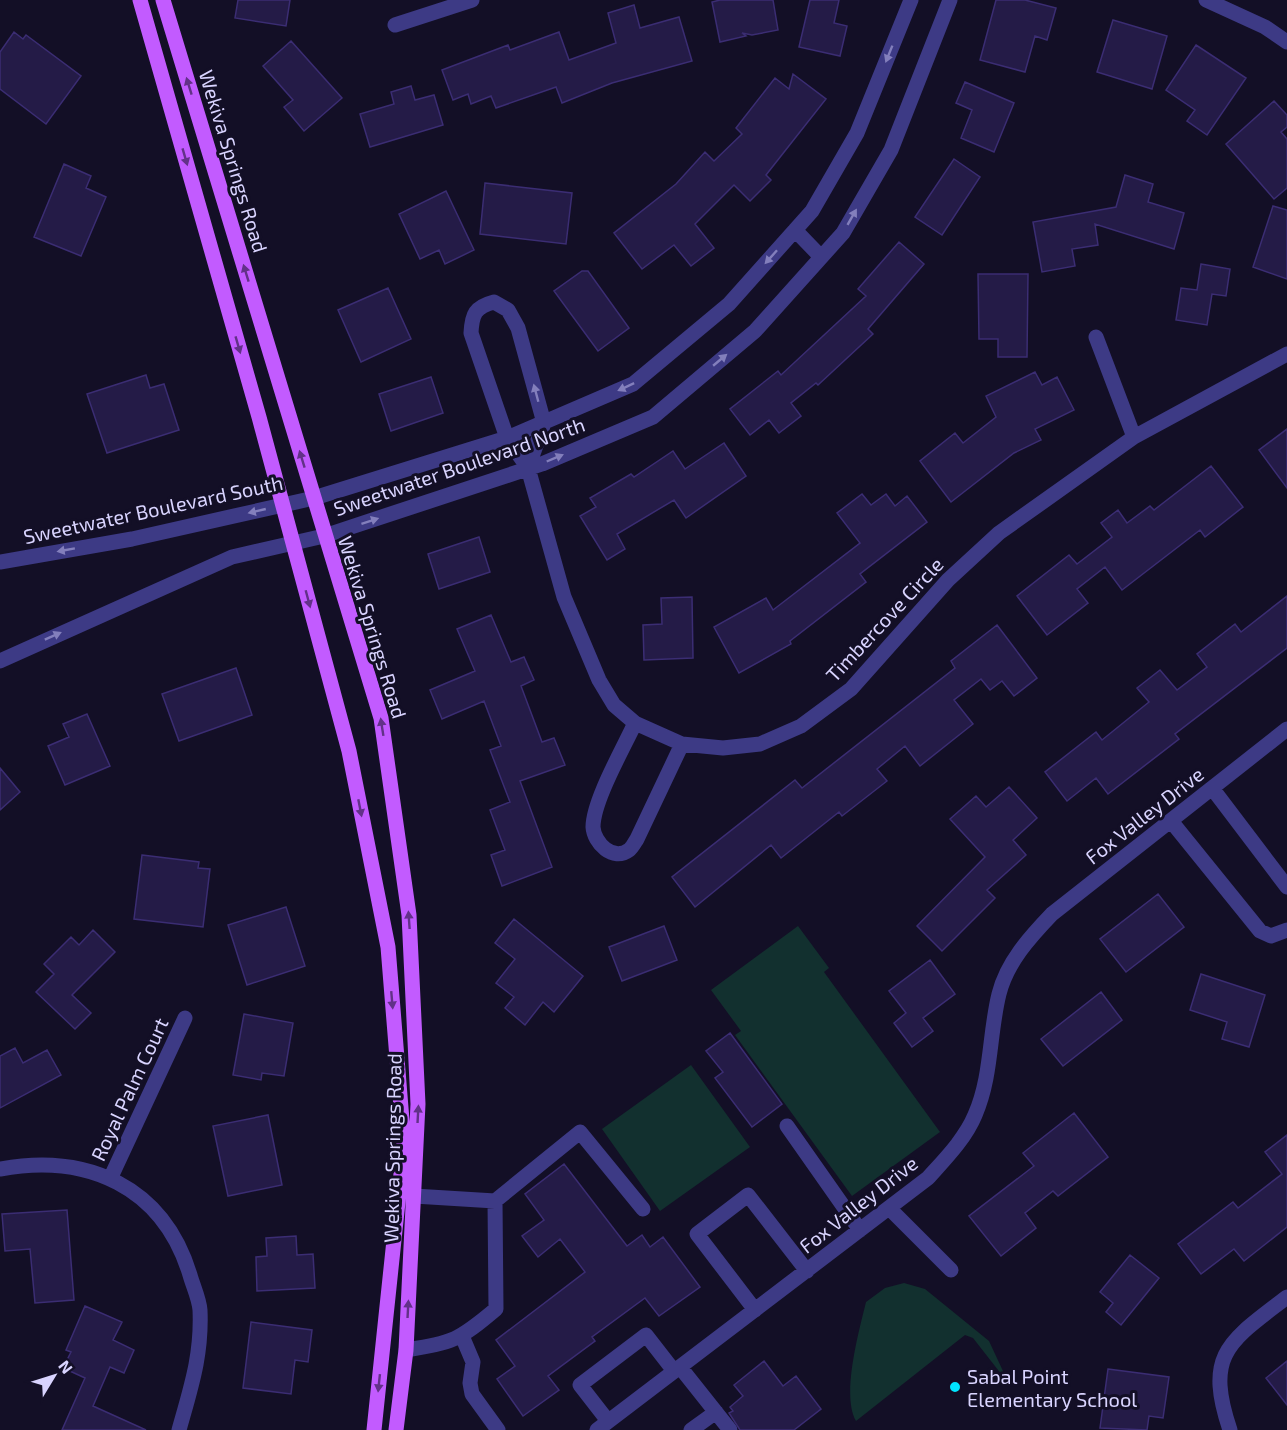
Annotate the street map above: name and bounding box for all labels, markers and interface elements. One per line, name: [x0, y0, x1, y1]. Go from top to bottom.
one-way arrow: [884, 46, 894, 64]
street label: Wekiva Springs Road: [195, 67, 273, 255]
one-way arrow: [184, 77, 193, 95]
one-way arrow: [180, 148, 190, 166]
one-way arrow: [847, 208, 857, 225]
one-way arrow: [765, 249, 778, 264]
one-way arrow: [240, 264, 250, 282]
one-way arrow: [234, 336, 243, 354]
one-way arrow: [712, 354, 727, 367]
one-way arrow: [618, 382, 635, 391]
one-way arrow: [530, 384, 540, 402]
street label: Sweetwater Boulevard North: [330, 412, 588, 520]
one-way arrow: [297, 450, 306, 468]
one-way arrow: [546, 454, 563, 463]
street label: Sweetwater Boulevard South: [21, 470, 285, 548]
one-way arrow: [248, 506, 266, 516]
one-way arrow: [361, 515, 379, 525]
street label: Wekiva Springs Road: [334, 533, 412, 721]
one-way arrow: [56, 546, 75, 555]
street label: Timbercove Circle: [820, 552, 948, 686]
one-way arrow: [304, 589, 314, 608]
one-way arrow: [44, 631, 62, 641]
one-way arrow: [377, 717, 386, 736]
street label: Fox Valley Drive: [1080, 761, 1208, 869]
one-way arrow: [356, 799, 365, 818]
one-way arrow: [404, 910, 414, 929]
one-way arrow: [387, 991, 397, 1010]
street label: Royal Palm Court: [85, 1013, 173, 1164]
street label: Wekiva Springs Road: [378, 1053, 406, 1243]
one-way arrow: [413, 1105, 422, 1124]
street label: Fox Valley Drive: [794, 1150, 922, 1258]
one-way arrow: [404, 1300, 413, 1319]
north arrow: [24, 1346, 84, 1406]
text: N: [55, 1356, 77, 1377]
place label: Sabal Point Elementary School: [967, 1364, 1137, 1411]
one-way arrow: [374, 1373, 384, 1392]
marker: Sabal Point Elementary School: [948, 1380, 962, 1394]

